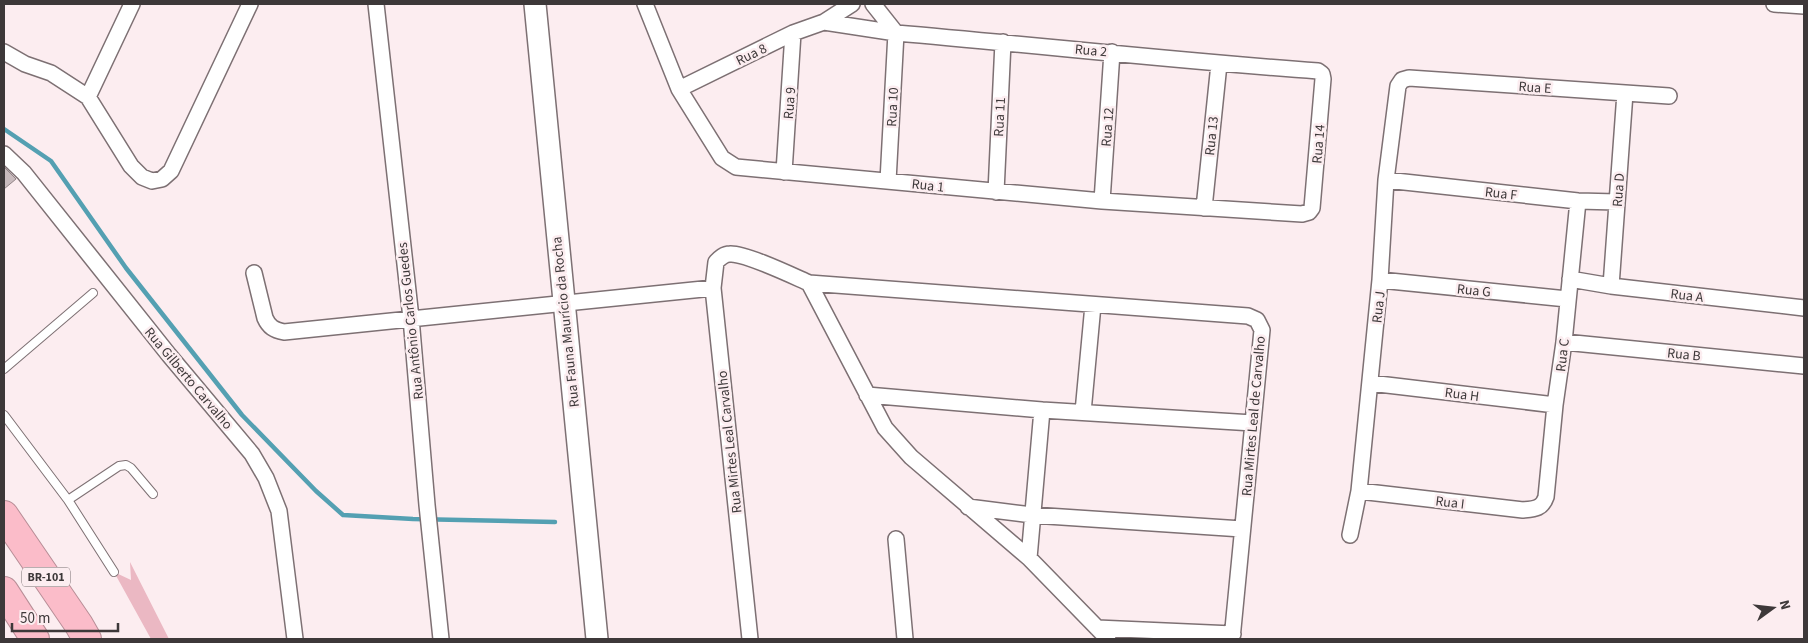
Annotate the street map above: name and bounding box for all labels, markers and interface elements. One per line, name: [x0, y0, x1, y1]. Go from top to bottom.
street label: Rua 8: [732, 39, 770, 71]
street label: Rua 2: [1074, 40, 1108, 62]
street label: Rua E: [1518, 77, 1552, 99]
street label: Rua 9: [779, 86, 801, 120]
street label: Rua 10: [882, 87, 904, 127]
street label: Rua 11: [989, 97, 1011, 137]
street label: Rua 12: [1097, 107, 1119, 147]
street label: Rua 13: [1200, 115, 1224, 157]
street label: Rua 14: [1307, 124, 1331, 165]
street label: Rua D: [1608, 172, 1630, 208]
street label: Rua 1: [911, 174, 945, 198]
street label: Rua F: [1484, 182, 1518, 206]
street label: Rua Fauna Maurício da Rocha: [547, 236, 585, 408]
street label: Rua Antônio Carlos Guedes: [393, 241, 429, 400]
street label: Rua G: [1456, 279, 1492, 303]
street label: Rua A: [1669, 284, 1705, 308]
street label: Rua J: [1367, 290, 1391, 324]
street label: Rua Gilberto Carvalho: [139, 323, 237, 434]
street label: Rua Mirtes Leal de Carvalho: [1237, 335, 1271, 497]
street label: Rua C: [1551, 337, 1575, 373]
street label: Rua B: [1666, 343, 1702, 367]
street label: Rua Mirtes Leal Carvalho: [713, 370, 747, 514]
street label: Rua H: [1443, 383, 1480, 407]
street label: Rua I: [1434, 491, 1466, 515]
road number: BR-101: [22, 568, 70, 586]
north arrow: [1748, 583, 1798, 633]
text: N: [1774, 598, 1795, 612]
scale bar: [12, 600, 119, 632]
text: 50 m: [20, 608, 50, 629]

